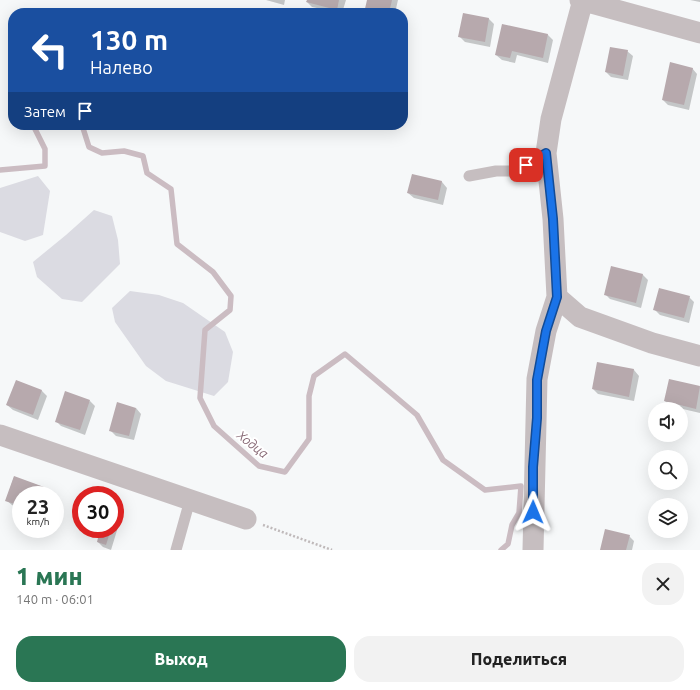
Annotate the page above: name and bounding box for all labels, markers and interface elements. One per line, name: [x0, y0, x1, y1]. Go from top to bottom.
icon: left: [24, 24, 76, 76]
text: 130 m: [90, 24, 168, 55]
text: Налево: [90, 57, 153, 77]
icon: arrive: [74, 100, 96, 122]
text: Затем: [24, 103, 66, 120]
pin: [509, 148, 543, 182]
icon: arrive: [515, 154, 537, 176]
map controls: [648, 402, 688, 538]
button: sound: [648, 402, 688, 442]
water label: Ходца: [234, 427, 271, 460]
button: search: [648, 450, 688, 490]
speed limit sign: 30: [72, 486, 124, 538]
position arrow: [512, 491, 554, 533]
text: 23: [27, 495, 49, 518]
button: layers: [648, 498, 688, 538]
text: km/h: [26, 516, 50, 527]
text: 1 мин: [16, 563, 83, 590]
button: close: [642, 563, 684, 605]
text: 140 m · 06:01: [16, 592, 94, 606]
button: Выход: [16, 636, 346, 682]
button: Поделиться: [354, 636, 684, 682]

